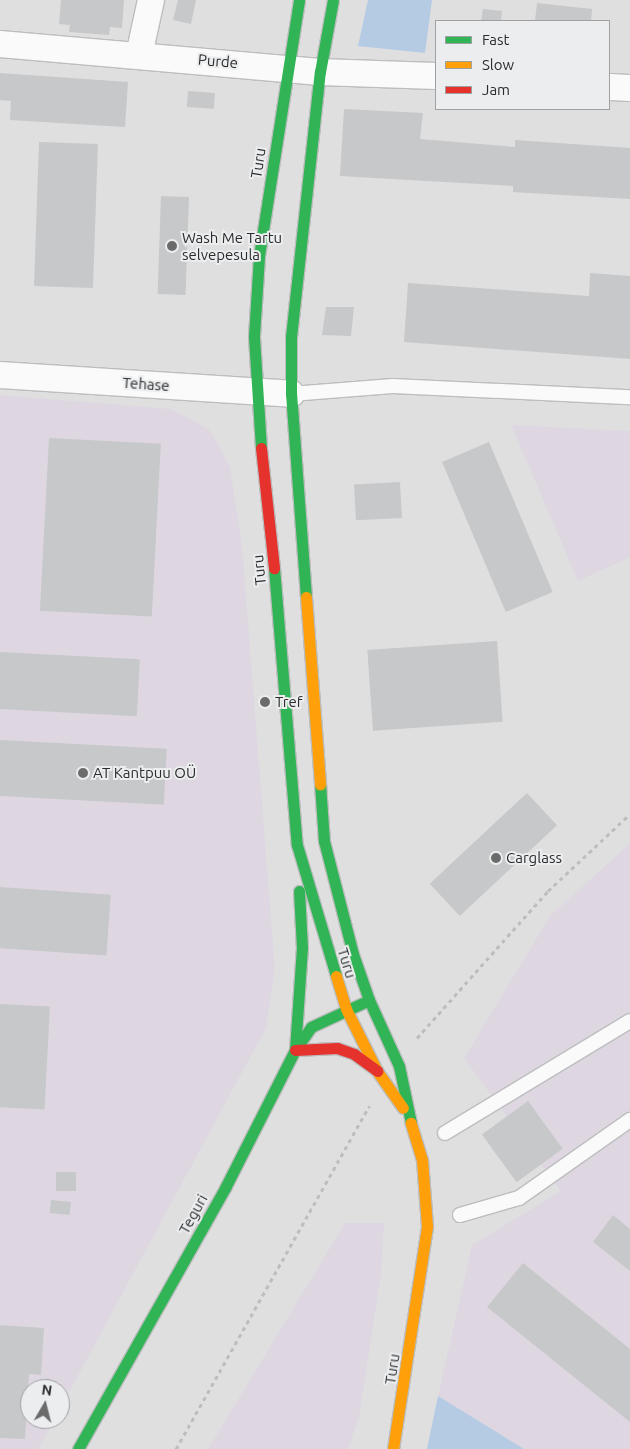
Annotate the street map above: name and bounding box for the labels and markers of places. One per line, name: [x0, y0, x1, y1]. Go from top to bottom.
place label: Wash Me Tartu selvepesula: [182, 228, 282, 263]
marker: Wash Me Tartu selvepesula: [166, 240, 178, 252]
place label: Tref: [275, 693, 302, 711]
marker: Tref: [259, 696, 271, 708]
place label: AT Kantpuu OÜ: [93, 764, 196, 782]
marker: AT Kantpuu OÜ: [77, 767, 89, 779]
place label: Carglass: [506, 849, 562, 867]
marker: Carglass: [490, 852, 502, 864]

